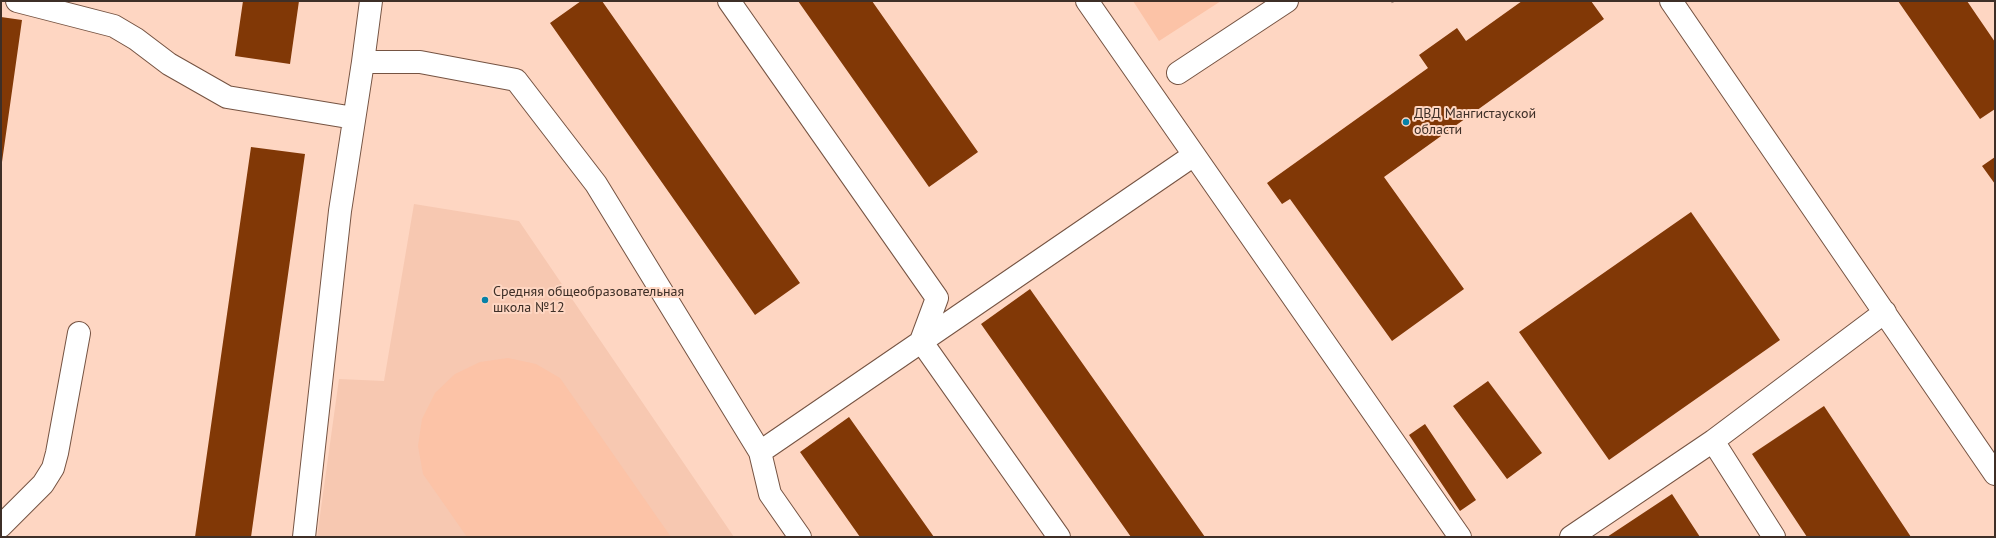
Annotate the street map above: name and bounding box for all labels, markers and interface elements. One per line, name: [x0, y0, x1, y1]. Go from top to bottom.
place label: ДВД Мангистауской области: [1414, 106, 1536, 138]
marker: ДВД Мангистауской области: [1401, 117, 1411, 127]
place label: Средняя общеобразовательная школа №12: [493, 284, 684, 316]
marker: Средняя общеобразовательная школа №12: [480, 295, 490, 305]

